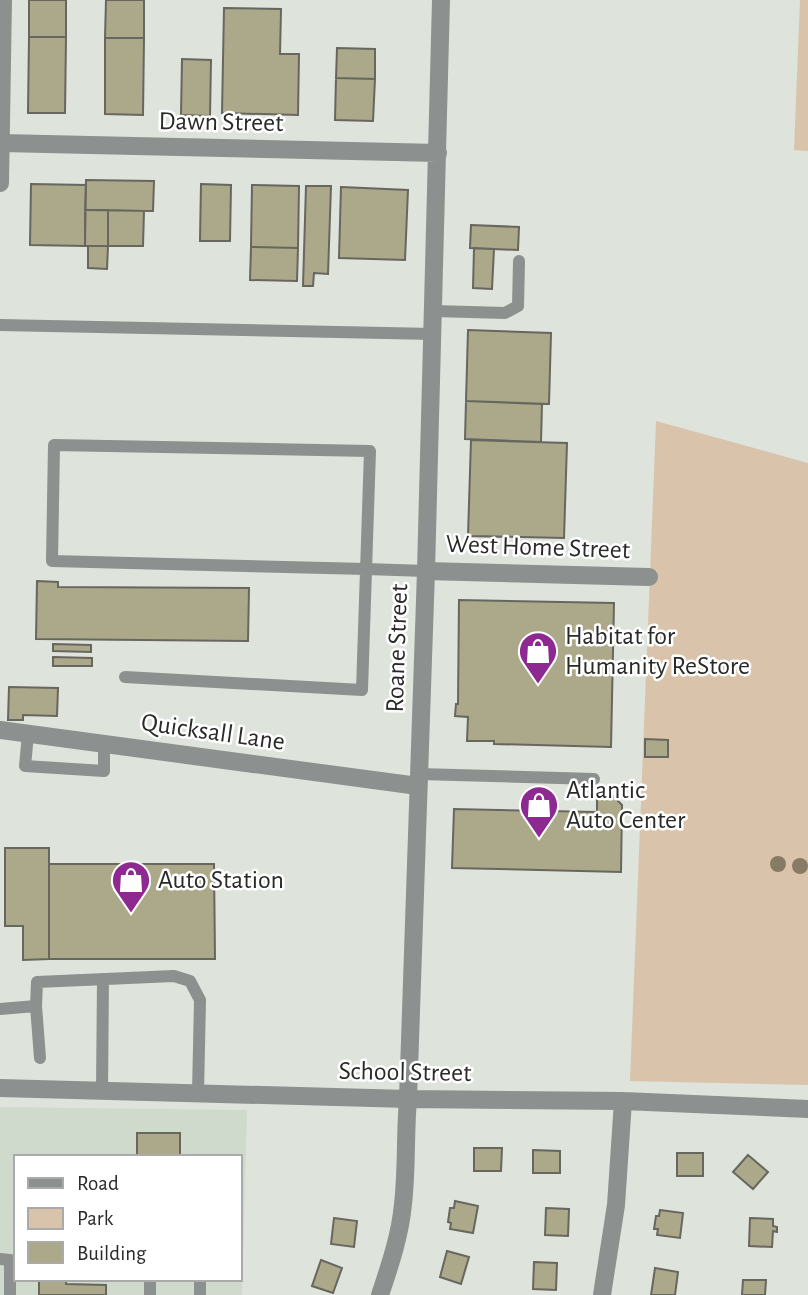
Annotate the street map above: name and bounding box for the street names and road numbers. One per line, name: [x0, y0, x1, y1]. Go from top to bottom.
street label: Dawn Street: [158, 108, 284, 136]
street label: West Home Street: [445, 531, 631, 563]
street label: Roane Street: [382, 583, 412, 713]
street label: Quicksall Lane: [140, 709, 286, 755]
street label: School Street: [338, 1058, 472, 1086]

